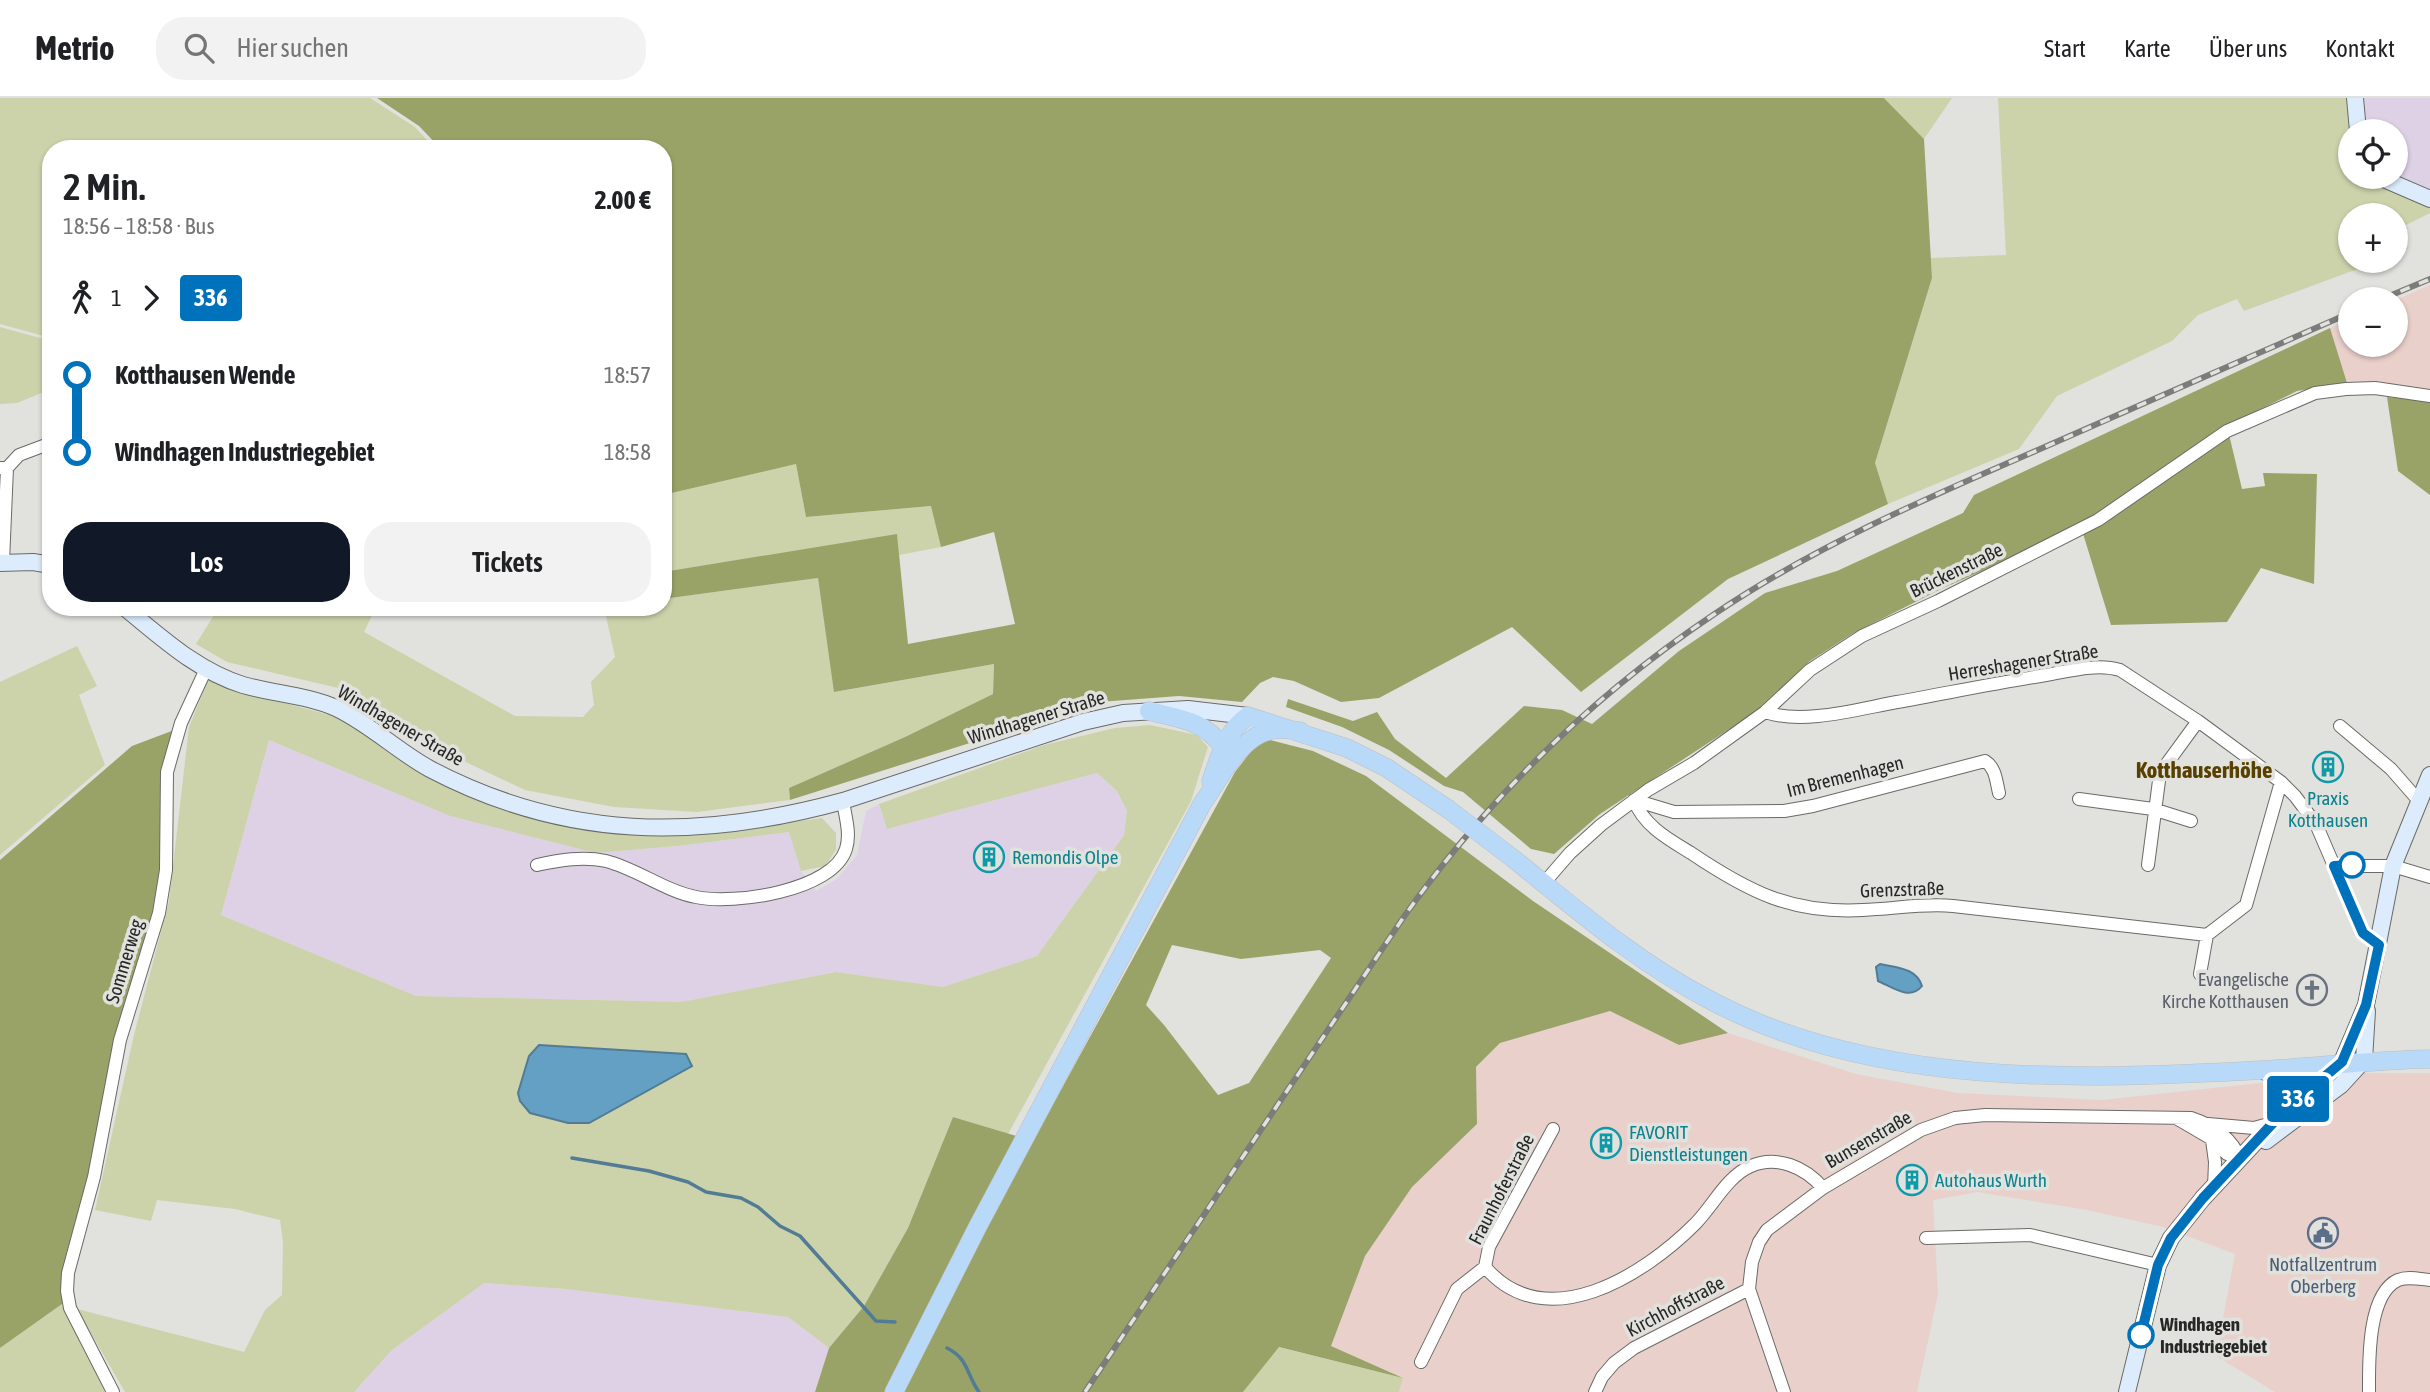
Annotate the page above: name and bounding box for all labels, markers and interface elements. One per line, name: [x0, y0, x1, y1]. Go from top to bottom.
search box: [156, 17, 646, 80]
text: Metrio: [35, 29, 114, 67]
icon: search: [180, 29, 218, 67]
text: Hier suchen: [236, 33, 349, 63]
text: Start: [2044, 35, 2086, 62]
text: Karte: [2124, 35, 2171, 62]
text: Über uns: [2209, 35, 2287, 62]
text: Kontakt: [2325, 35, 2395, 62]
map controls: [2338, 119, 2408, 357]
button: locate: [2338, 119, 2408, 189]
text: 2 Min.: [63, 165, 145, 208]
text: 2.00 €: [594, 185, 651, 215]
button: +: [2338, 203, 2408, 273]
text: 18:56 – 18:58 · Bus: [63, 213, 215, 239]
icon: walk: [63, 279, 101, 317]
icon: forward: [132, 279, 170, 317]
text: 336: [194, 284, 228, 311]
text: 1: [111, 285, 122, 311]
button: −: [2338, 287, 2408, 357]
text: Kotthausen Wende: [115, 360, 295, 390]
text: 18:57: [604, 362, 651, 388]
text: Windhagen Industriegebiet: [115, 437, 374, 467]
text: 18:58: [604, 439, 651, 465]
button: Los: [63, 522, 350, 602]
button: Tickets: [364, 522, 651, 602]
street label: Brückenstraße: [1906, 538, 2006, 602]
street label: Herreshagener Straße: [1946, 639, 2100, 685]
street label: Windhagener Straße: [334, 680, 468, 770]
street label: Windhagener Straße: [965, 686, 1107, 748]
building icon: Praxis Kotthausen: [2311, 750, 2345, 784]
street label: Im Bremenhagen: [1784, 751, 1906, 801]
district label: Kotthauserhöhe: [2136, 757, 2272, 783]
place label: Praxis Kotthausen: [2288, 787, 2368, 831]
building icon: Remondis Olpe: [972, 840, 1006, 874]
place label: Remondis Olpe: [1012, 846, 1118, 868]
unlabelled marker: [2339, 852, 2365, 878]
street label: Grenzstraße: [1860, 877, 1944, 901]
street label: Sommerweg: [101, 916, 147, 1006]
place label: Evangelische Kirche Kotthausen: [2162, 968, 2289, 1012]
church icon: Evangelische Kirche Kotthausen: [2295, 973, 2329, 1007]
line badge: 336: [2258, 1076, 2338, 1122]
text: 336: [2281, 1085, 2315, 1112]
street label: Bunsenstraße: [1821, 1106, 1915, 1172]
place label: FAVORIT Dienstleistungen: [1629, 1121, 1748, 1165]
building icon: FAVORIT Dienstleistungen: [1589, 1126, 1623, 1160]
street label: Fraunhoferstraße: [1464, 1130, 1538, 1248]
building icon: Autohaus Wurth: [1895, 1163, 1929, 1197]
place label: Autohaus Wurth: [1935, 1169, 2047, 1191]
public building icon: Notfallzentrum Oberberg: [2306, 1216, 2340, 1250]
place label: Notfallzentrum Oberberg: [2269, 1253, 2377, 1297]
street label: Kirchhoffstraße: [1622, 1271, 1728, 1341]
place label: Windhagen Industriegebiet: [2159, 1313, 2267, 1357]
marker: Windhagen Industriegebiet: [2128, 1322, 2154, 1348]

